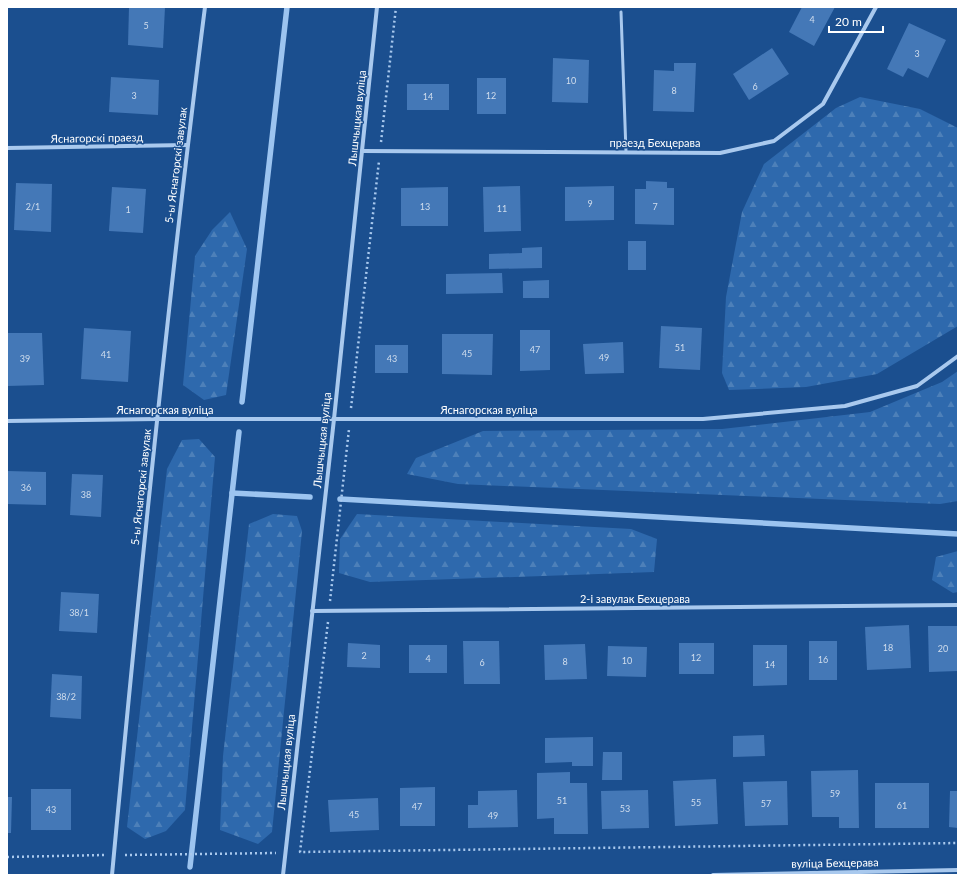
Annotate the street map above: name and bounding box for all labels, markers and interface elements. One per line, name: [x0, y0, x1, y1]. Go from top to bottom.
scale bar: [829, 8, 883, 34]
house number: 4: [809, 14, 815, 25]
text: 20 m: [835, 14, 862, 29]
house number: 5: [143, 20, 149, 31]
house number: 3: [914, 48, 920, 59]
street label: Лышчыцкая вуліца: [345, 69, 368, 167]
house number: 10: [566, 75, 576, 86]
house number: 6: [752, 81, 758, 92]
house number: 8: [671, 85, 677, 96]
house number: 3: [131, 90, 137, 101]
house number: 12: [486, 90, 496, 101]
house number: 14: [423, 91, 433, 102]
street label: 5-ы Яснагорскі завулак: [162, 106, 189, 224]
street label: Яснагорскі праезд: [50, 130, 144, 145]
street label: праезд Бехцерава: [609, 136, 701, 149]
house number: 9: [587, 198, 593, 209]
house number: 2/1: [26, 201, 40, 212]
house number: 13: [420, 201, 430, 212]
house number: 7: [652, 201, 658, 212]
house number: 11: [497, 203, 507, 214]
house number: 1: [125, 204, 131, 215]
house number: 51: [675, 342, 685, 353]
house number: 47: [530, 344, 540, 355]
house number: 45: [462, 348, 472, 359]
house number: 41: [101, 349, 111, 360]
house number: 49: [599, 352, 609, 363]
house number: 39: [20, 353, 30, 364]
house number: 43: [387, 353, 397, 364]
street label: Лышчыцкая вуліца: [310, 391, 333, 489]
street label: Яснагорская вуліца: [115, 403, 214, 416]
street label: Яснагорская вуліца: [439, 403, 538, 416]
street label: 5-ы Яснагорскі завулак: [128, 428, 153, 546]
house number: 36: [21, 482, 31, 493]
house number: 38: [81, 489, 91, 500]
street label: 2-і завулак Бехцерава: [580, 592, 690, 605]
house number: 38/1: [69, 607, 89, 618]
house number: 18: [883, 642, 893, 653]
house number: 20: [938, 643, 948, 654]
house number: 2: [361, 650, 367, 661]
house number: 12: [691, 652, 701, 663]
house number: 4: [425, 653, 431, 664]
house number: 16: [818, 654, 828, 665]
house number: 10: [622, 655, 632, 666]
house number: 8: [562, 656, 568, 667]
house number: 6: [479, 657, 485, 668]
house number: 14: [765, 659, 775, 670]
house number: 38/2: [56, 691, 76, 702]
street label: Лышчыцкая вуліца: [274, 713, 297, 811]
house number: 59: [830, 788, 840, 799]
house number: 51: [557, 795, 567, 806]
house number: 55: [691, 797, 701, 808]
house number: 57: [761, 798, 771, 809]
house number: 61: [897, 800, 907, 811]
house number: 47: [412, 801, 422, 812]
house number: 53: [620, 803, 630, 814]
house number: 43: [46, 804, 56, 815]
house number: 45: [349, 809, 359, 820]
house number: 49: [488, 810, 498, 821]
street label: вуліца Бехцерава: [791, 855, 879, 870]

